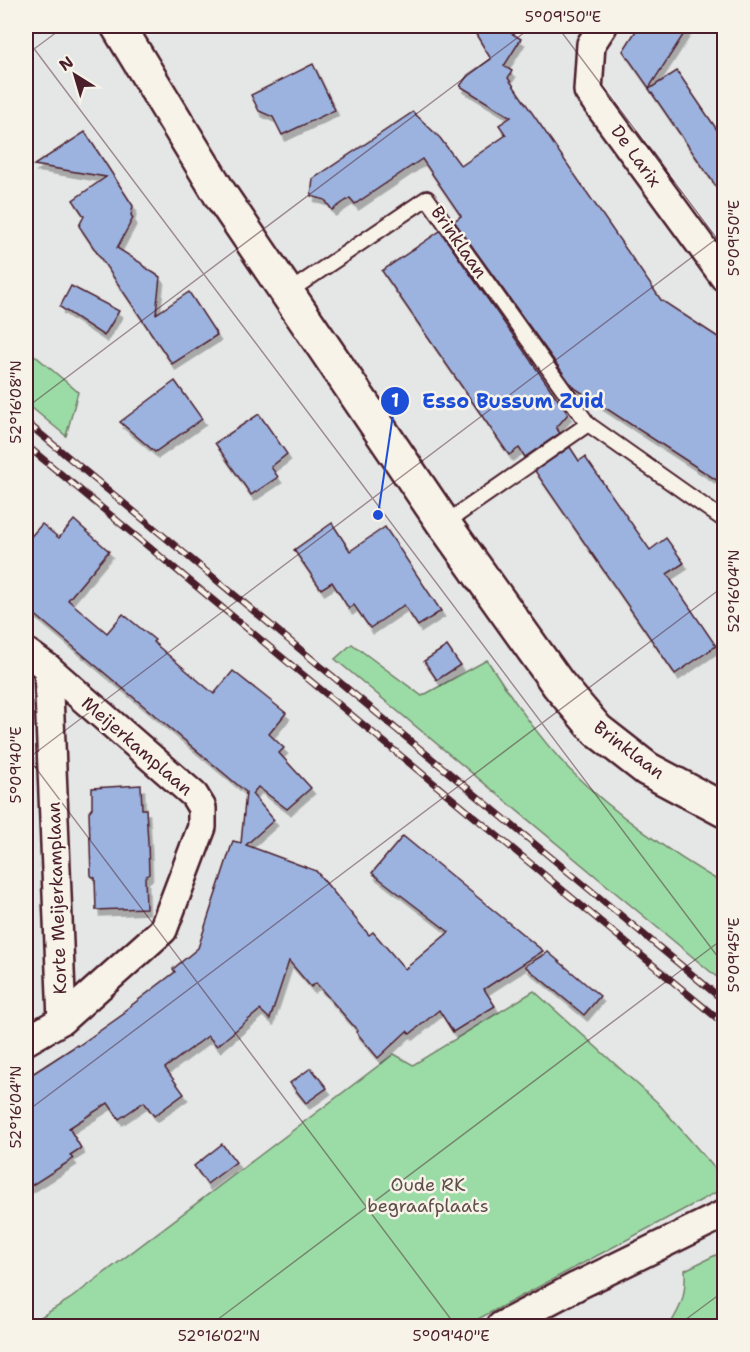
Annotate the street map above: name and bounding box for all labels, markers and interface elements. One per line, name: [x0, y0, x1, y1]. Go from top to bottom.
text: 5°09'50"E: [525, 7, 601, 27]
north arrow: [45, 45, 105, 105]
text: N: [55, 51, 78, 76]
street label: De Larix: [605, 120, 667, 192]
text: 5°09'50"E: [724, 200, 744, 276]
street label: Brinklaan: [425, 201, 493, 283]
text: 52°16'08"N: [6, 360, 26, 444]
callout: Esso Bussum Zuid: [380, 382, 616, 420]
text: Esso Bussum Zuid: [422, 388, 604, 414]
text: 1: [391, 389, 399, 413]
text: 52°16'04"N: [724, 549, 744, 633]
street label: Meijerkamplaan: [76, 691, 198, 801]
street label: Brinklaan: [589, 715, 669, 785]
text: 5°09'40"E: [6, 726, 26, 804]
street label: Korte Meijerkamplaan: [42, 801, 72, 995]
text: 5°09'45"E: [724, 917, 744, 993]
text: 52°16'04"N: [6, 1065, 26, 1149]
park label: Oude RK begraafplaats: [367, 1173, 489, 1218]
text: 52°16'02"N: [178, 1326, 260, 1346]
text: 5°09'40"E: [412, 1326, 490, 1346]

